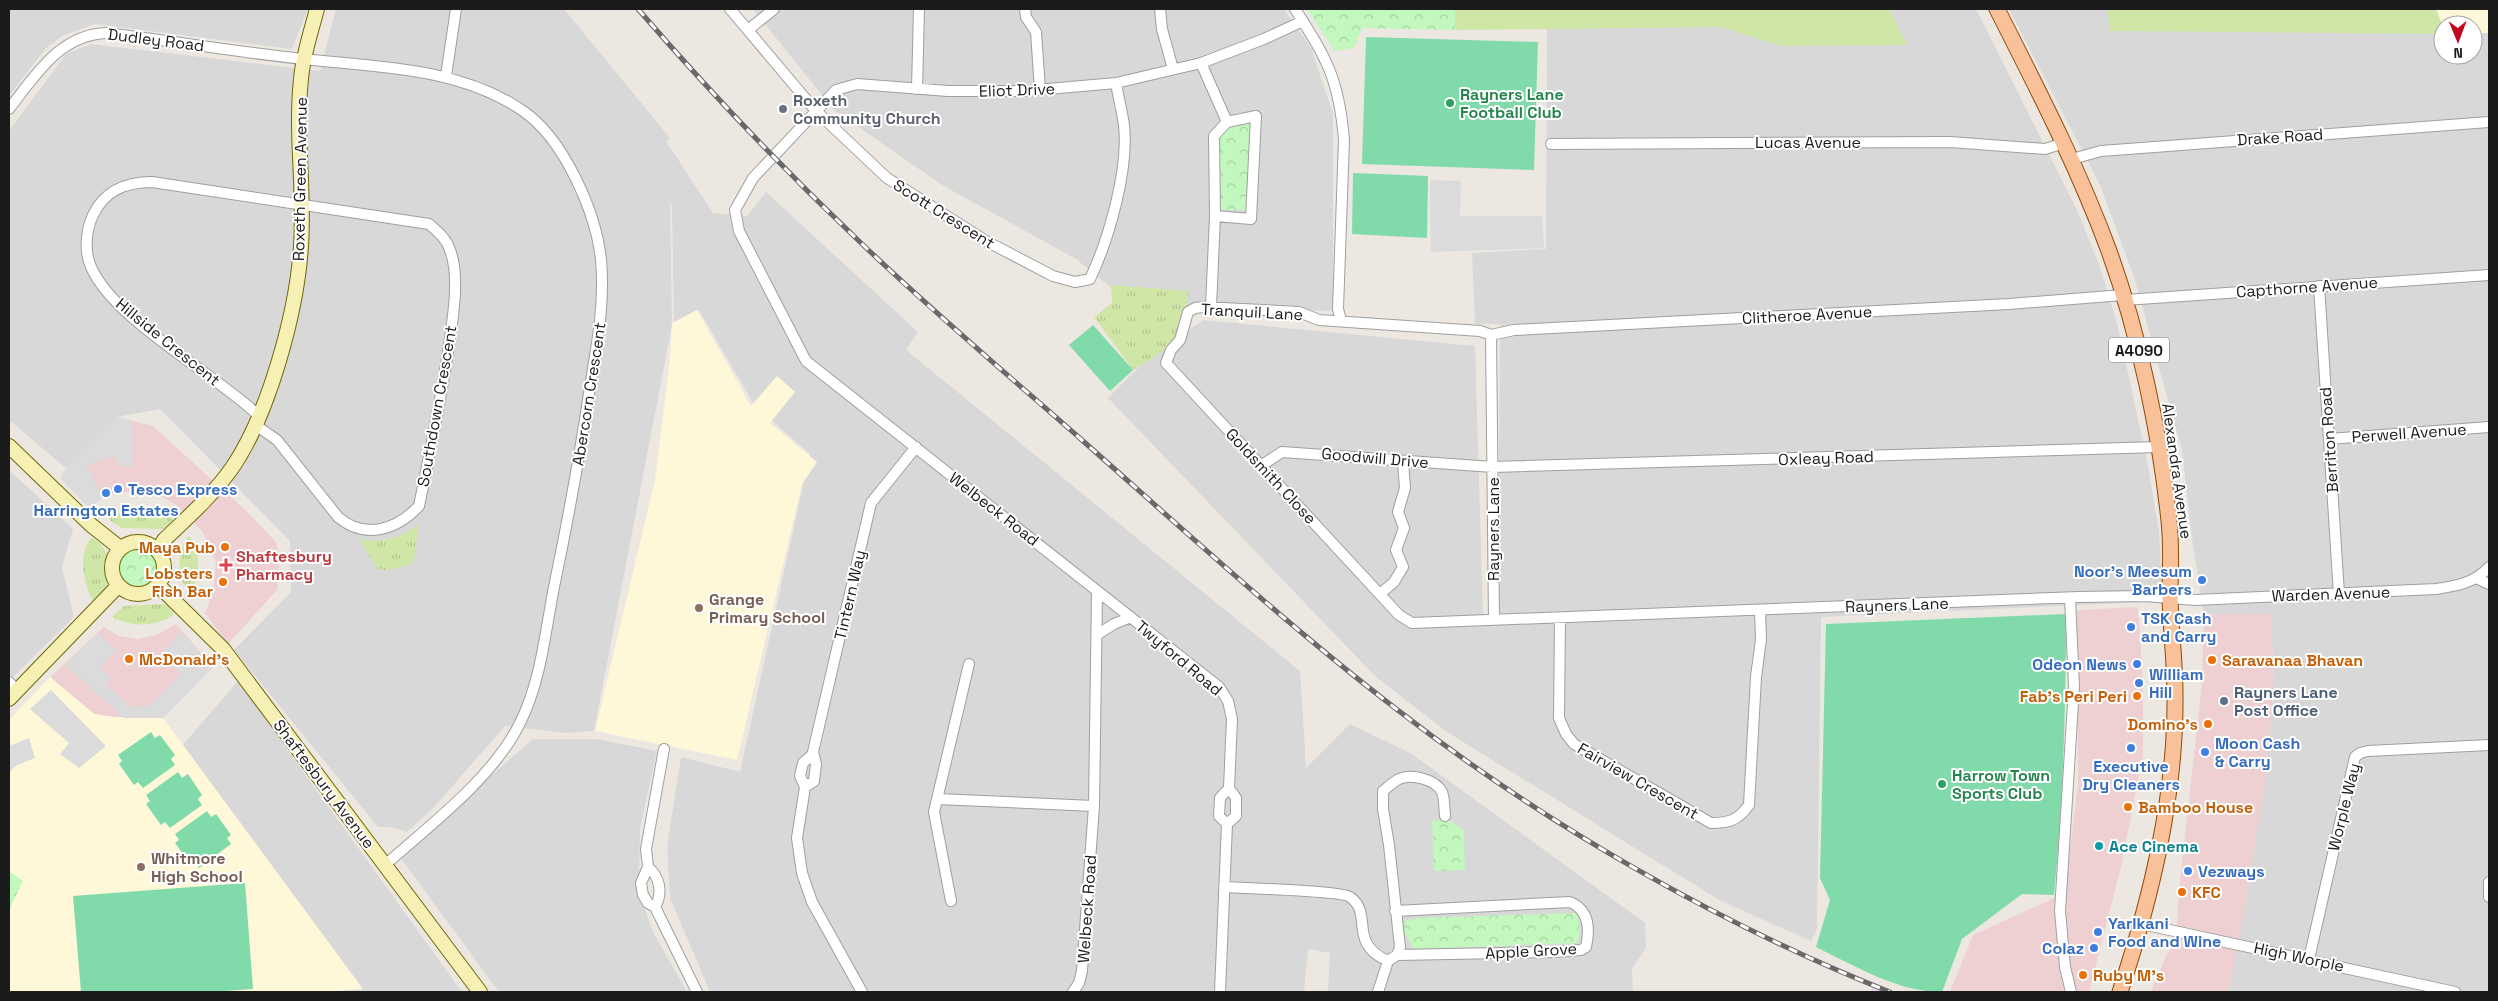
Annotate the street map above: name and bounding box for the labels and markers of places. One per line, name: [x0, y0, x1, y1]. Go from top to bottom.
place label: Rayners Lane Football Club: [1460, 84, 1564, 123]
place label: Roxeth Community Church: [793, 90, 941, 129]
marker: Rayners Lane Football Club: [1444, 97, 1456, 109]
marker: Roxeth Community Church: [777, 103, 789, 115]
place label: Tesco Express: [128, 479, 237, 500]
marker: Tesco Express: [112, 483, 124, 495]
marker: Harrington Estates: [100, 487, 112, 499]
place label: Harrington Estates: [33, 500, 179, 521]
place label: Maya Pub: [139, 537, 215, 558]
marker: Maya Pub: [219, 541, 231, 553]
place label: Shaftesbury Pharmacy: [236, 546, 332, 585]
marker: Shaftesbury Pharmacy: [220, 559, 232, 571]
place label: Noor's Meesum Barbers: [2074, 561, 2192, 600]
place label: Lobsters Fish Bar: [145, 563, 213, 602]
marker: Noor's Meesum Barbers: [2196, 574, 2208, 586]
marker: Lobsters Fish Bar: [217, 576, 229, 588]
place label: Grange Primary School: [709, 589, 825, 628]
marker: Grange Primary School: [693, 602, 705, 614]
place label: TSK Cash and Carry: [2141, 608, 2216, 647]
marker: TSK Cash and Carry: [2125, 621, 2137, 633]
place label: McDonald's: [139, 649, 229, 670]
place label: Saravanaa Bhavan: [2222, 650, 2363, 671]
marker: McDonald's: [123, 653, 135, 665]
place label: Odeon News: [2032, 654, 2127, 675]
marker: Saravanaa Bhavan: [2206, 654, 2218, 666]
marker: Odeon News: [2131, 658, 2143, 670]
place label: William Hill: [2149, 664, 2203, 703]
marker: William Hill: [2133, 677, 2145, 689]
place label: Rayners Lane Post Office: [2234, 682, 2338, 721]
place label: Fab's Peri Peri: [2020, 686, 2127, 707]
marker: Fab's Peri Peri: [2131, 690, 2143, 702]
marker: Rayners Lane Post Office: [2218, 695, 2230, 707]
place label: Domino's: [2127, 714, 2198, 735]
marker: Domino's: [2202, 718, 2214, 730]
place label: Moon Cash & Carry: [2215, 733, 2300, 772]
marker: Executive Dry Cleaners: [2125, 742, 2137, 754]
marker: Moon Cash & Carry: [2199, 746, 2211, 758]
place label: Executive Dry Cleaners: [2082, 756, 2180, 795]
place label: Harrow Town Sports Club: [1952, 765, 2050, 804]
marker: Harrow Town Sports Club: [1936, 778, 1948, 790]
place label: Bamboo House: [2138, 797, 2253, 818]
marker: Bamboo House: [2122, 801, 2134, 813]
place label: Ace Cinema: [2109, 836, 2198, 857]
marker: Ace Cinema: [2093, 840, 2105, 852]
place label: Whitmore High School: [151, 848, 243, 887]
marker: Whitmore High School: [135, 861, 147, 873]
place label: Vezways: [2198, 861, 2265, 882]
marker: Vezways: [2182, 865, 2194, 877]
place label: KFC: [2192, 882, 2221, 903]
marker: KFC: [2176, 886, 2188, 898]
place label: Yarlkani Food and Wine: [2108, 913, 2221, 952]
marker: Yarlkani Food and Wine: [2092, 926, 2104, 938]
place label: Colaz: [2042, 938, 2084, 959]
marker: Colaz: [2088, 942, 2100, 954]
place label: Ruby M's: [2093, 965, 2164, 986]
marker: Ruby M's: [2077, 969, 2089, 981]

